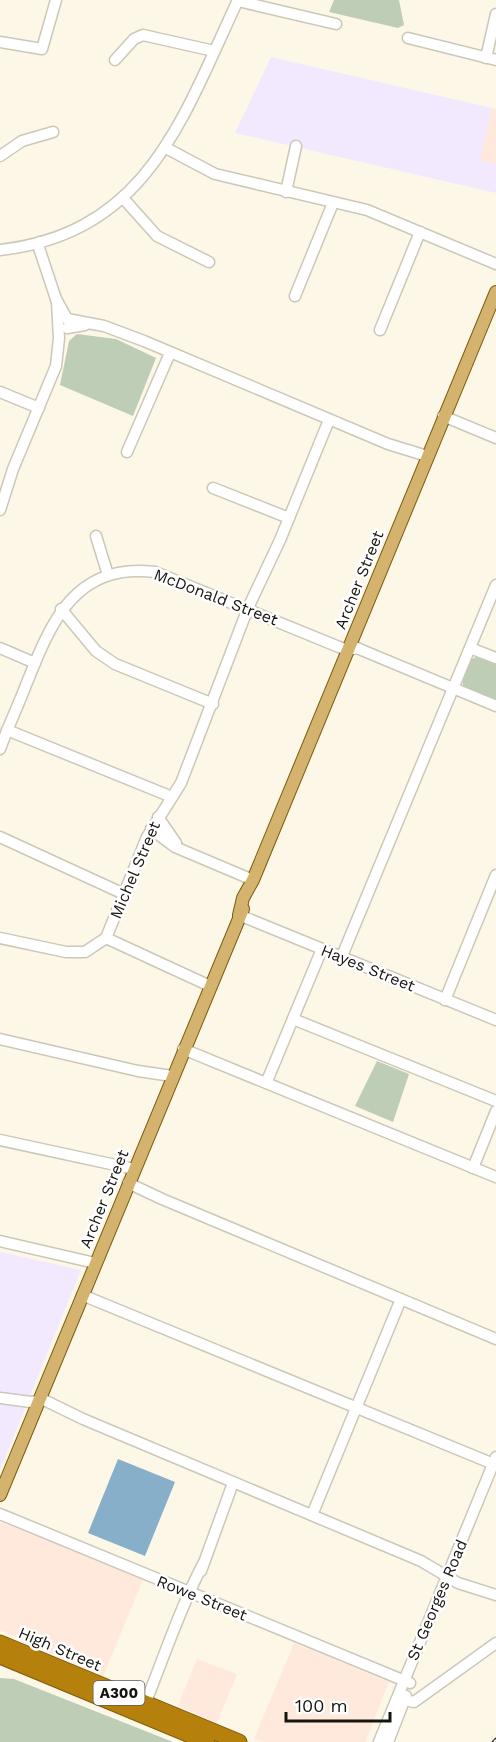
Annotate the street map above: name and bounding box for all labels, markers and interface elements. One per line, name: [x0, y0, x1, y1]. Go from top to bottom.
street label: Archer Street: [331, 528, 388, 632]
street label: McDonald Street: [151, 565, 281, 629]
street label: Michel Street: [106, 818, 164, 922]
street label: Hayes Street: [318, 941, 418, 996]
street label: Archer Street: [76, 1147, 133, 1251]
street label: St Georges Road: [403, 1537, 471, 1663]
street label: Rowe Street: [154, 1571, 250, 1625]
street label: High Street: [16, 1623, 104, 1675]
road number: A300: [94, 1681, 144, 1705]
scale bar: [286, 1685, 390, 1723]
text: 100 m: [295, 1695, 348, 1716]

